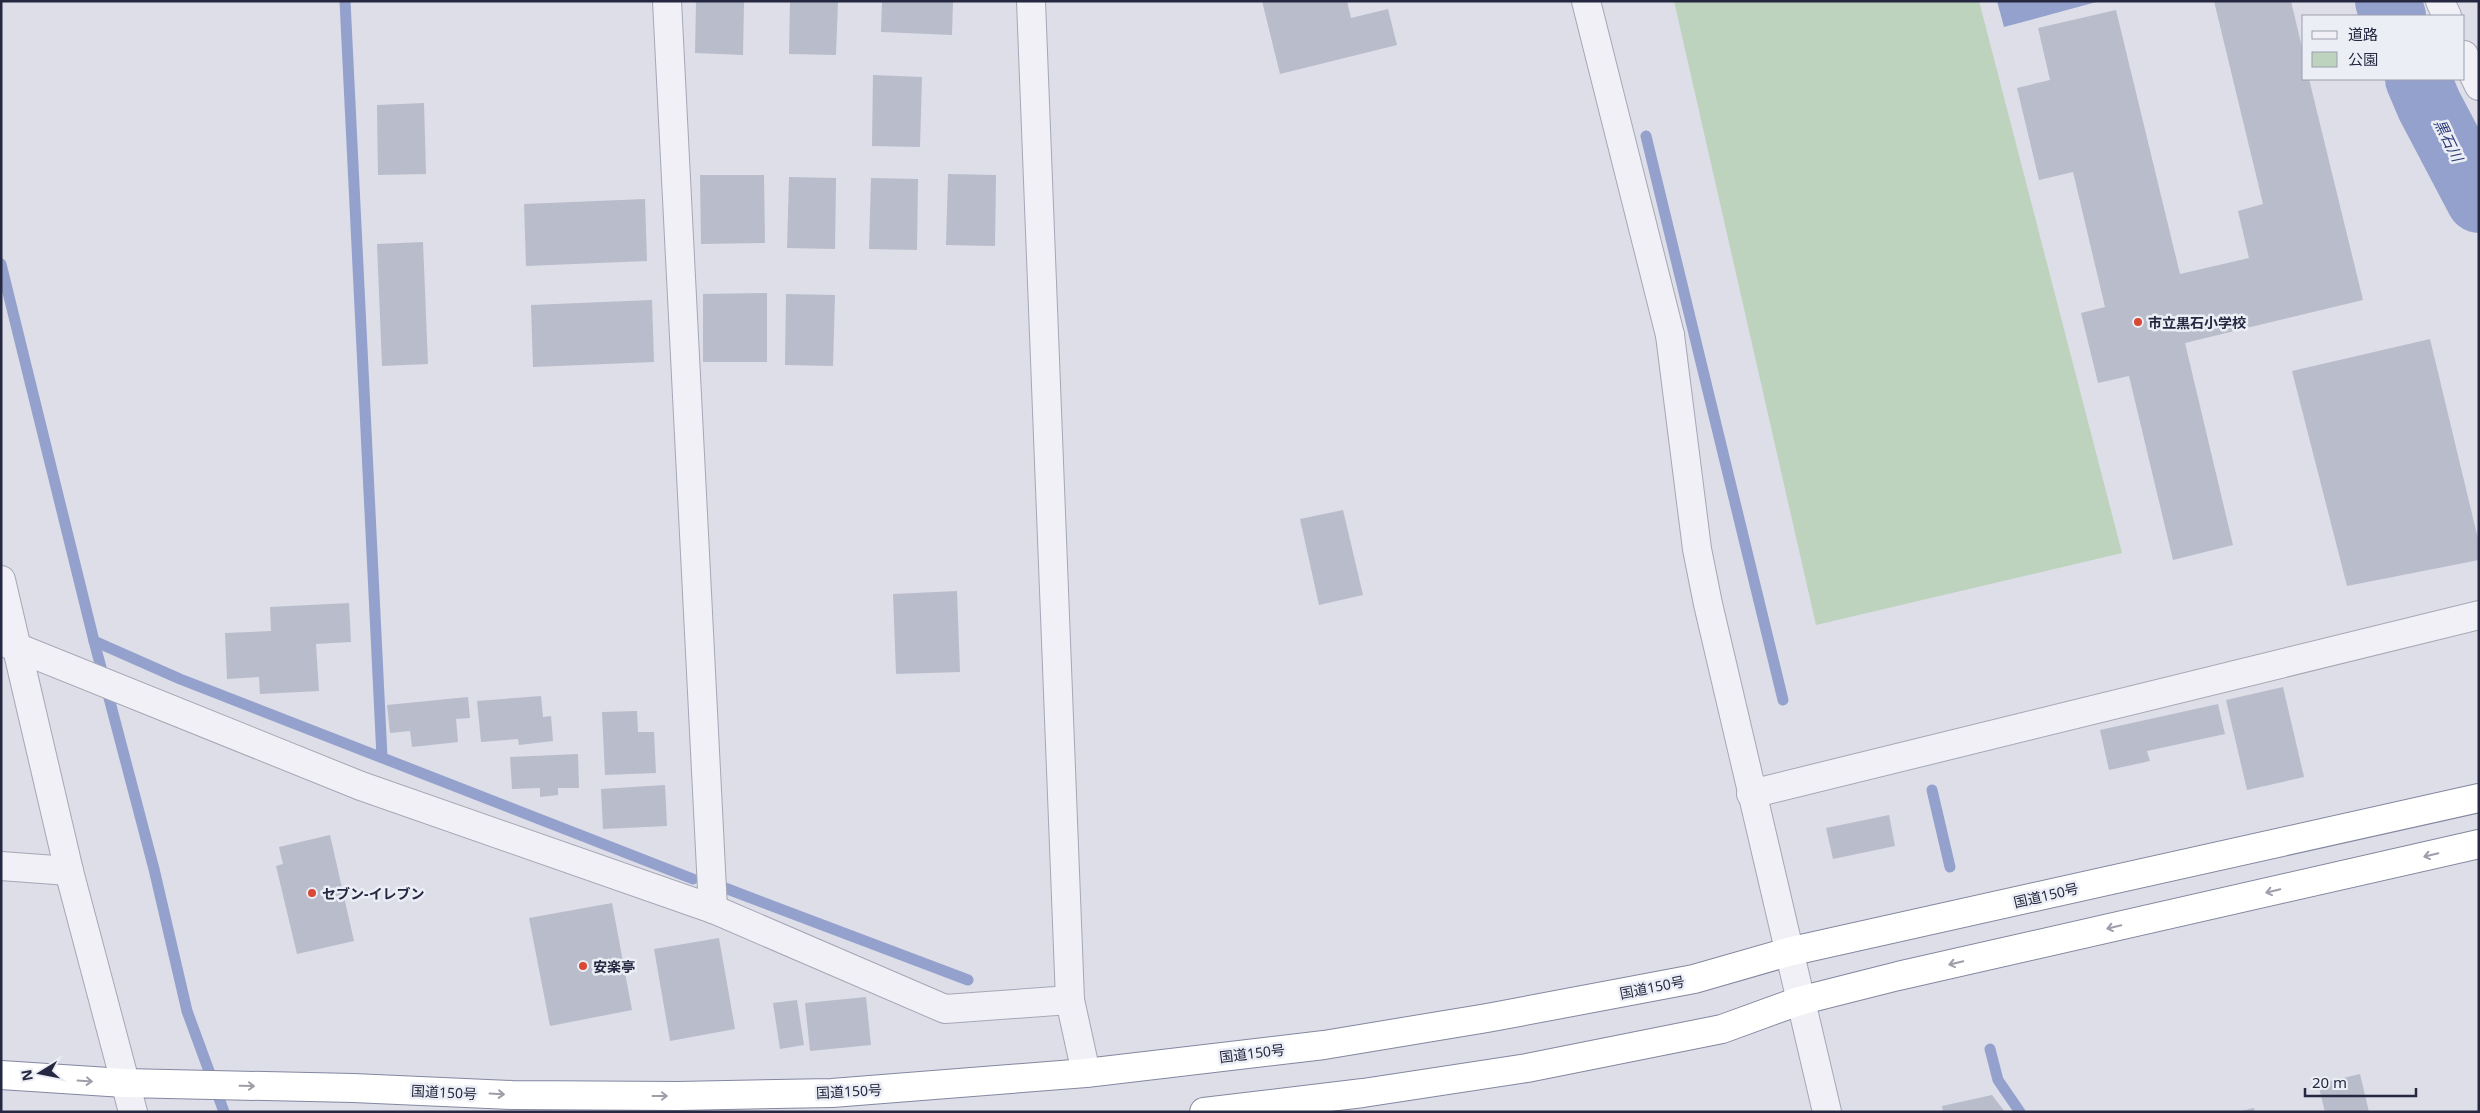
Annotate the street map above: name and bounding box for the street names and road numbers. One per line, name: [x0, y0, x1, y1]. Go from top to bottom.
street label: 国道150号: [2012, 878, 2080, 912]
street label: 国道150号: [1618, 971, 1686, 1003]
street label: 国道150号: [1218, 1040, 1286, 1066]
street label: 国道150号: [816, 1080, 882, 1102]
street label: 国道150号: [411, 1081, 477, 1103]

